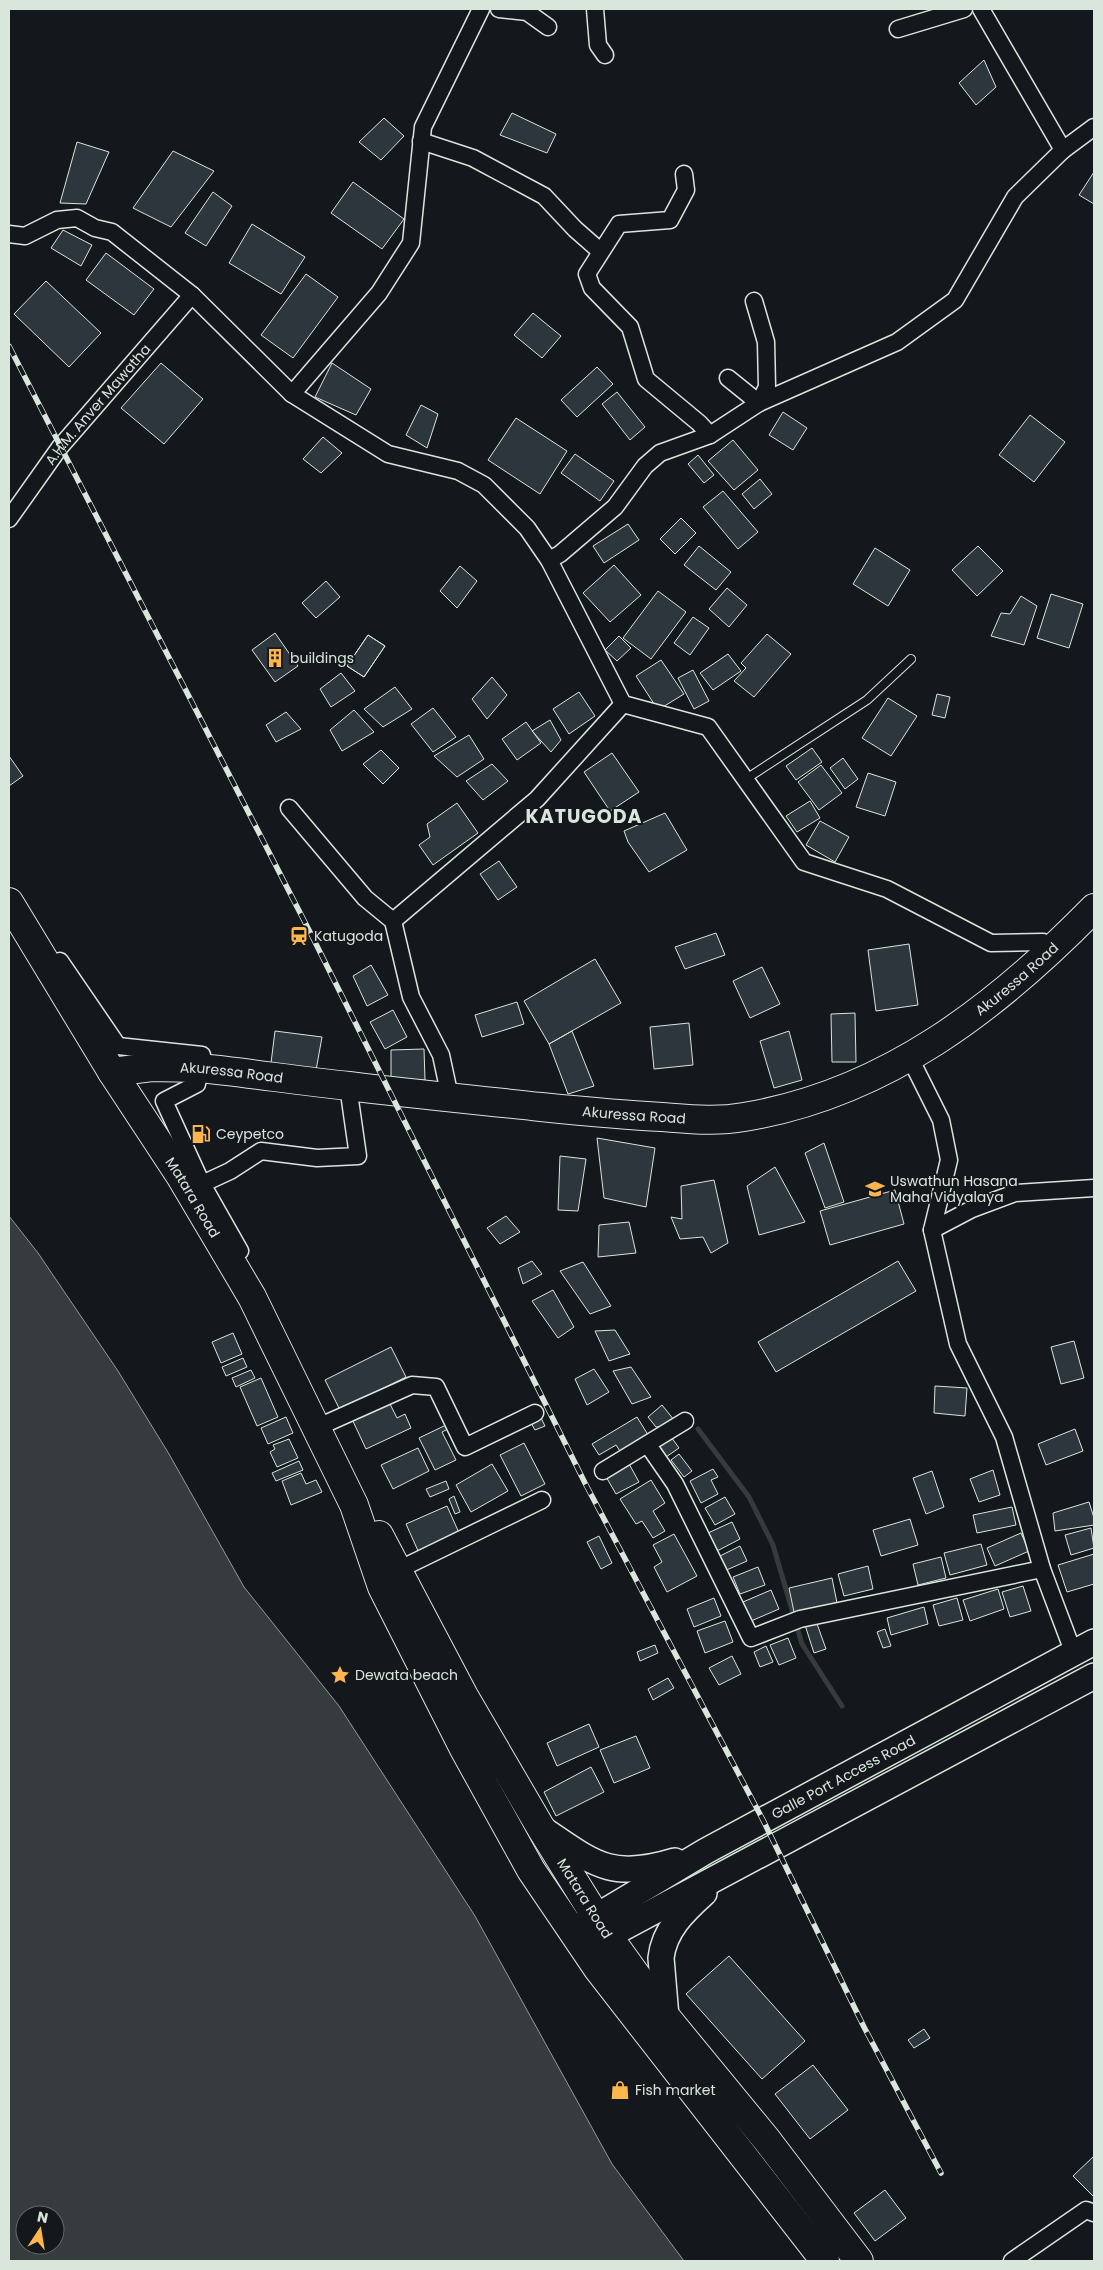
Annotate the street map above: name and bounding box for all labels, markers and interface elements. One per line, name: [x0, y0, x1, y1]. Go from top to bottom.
street label: A.H.M. Anver Mawatha: [40, 340, 155, 469]
building icon: buildings: [264, 647, 286, 669]
place label: buildings: [290, 648, 354, 668]
district label: KATUGODA: [525, 803, 643, 830]
station icon: Katugoda: [288, 925, 310, 947]
place label: Katugoda: [314, 926, 383, 946]
street label: Akuressa Road: [971, 938, 1063, 1020]
street label: Akuressa Road: [180, 1058, 284, 1088]
street label: Akuressa Road: [581, 1101, 687, 1129]
fuel station icon: Ceypetco: [190, 1123, 212, 1145]
place label: Ceypetco: [216, 1124, 284, 1144]
street label: Matara Road: [161, 1153, 225, 1242]
place label: Uswathun Hasana Maha Vidyalaya: [890, 1171, 1018, 1207]
school or university icon: Uswathun Hasana Maha Vidyalaya: [864, 1178, 886, 1200]
place icon: Dewata beach: [329, 1664, 351, 1686]
place label: Dewata beach: [355, 1665, 458, 1685]
street label: Galle Port Access Road: [768, 1730, 919, 1824]
street label: Matara Road: [552, 1855, 617, 1943]
shop icon: Fish market: [609, 2079, 631, 2101]
place label: Fish market: [635, 2080, 716, 2100]
north arrow: [15, 2205, 65, 2255]
text: N: [35, 2206, 50, 2228]

